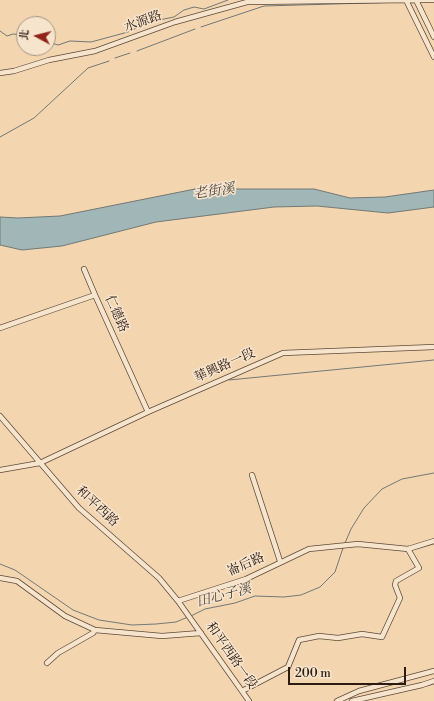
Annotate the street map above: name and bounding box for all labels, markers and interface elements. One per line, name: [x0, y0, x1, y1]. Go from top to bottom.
street label: 水源路: [122, 8, 164, 36]
north arrow: [16, 16, 56, 56]
text: 北: [17, 28, 33, 41]
water label: 老街溪: [192, 181, 236, 203]
street label: 仁德路: [101, 293, 131, 335]
street label: 華興路一段: [192, 346, 258, 386]
street label: 和平西路: [73, 484, 121, 530]
street label: 崙后路: [225, 550, 267, 580]
water label: 田心子溪: [195, 581, 253, 611]
street label: 和平西路一段: [202, 620, 260, 692]
scale bar: [290, 659, 408, 685]
text: 200 m: [295, 666, 331, 681]

